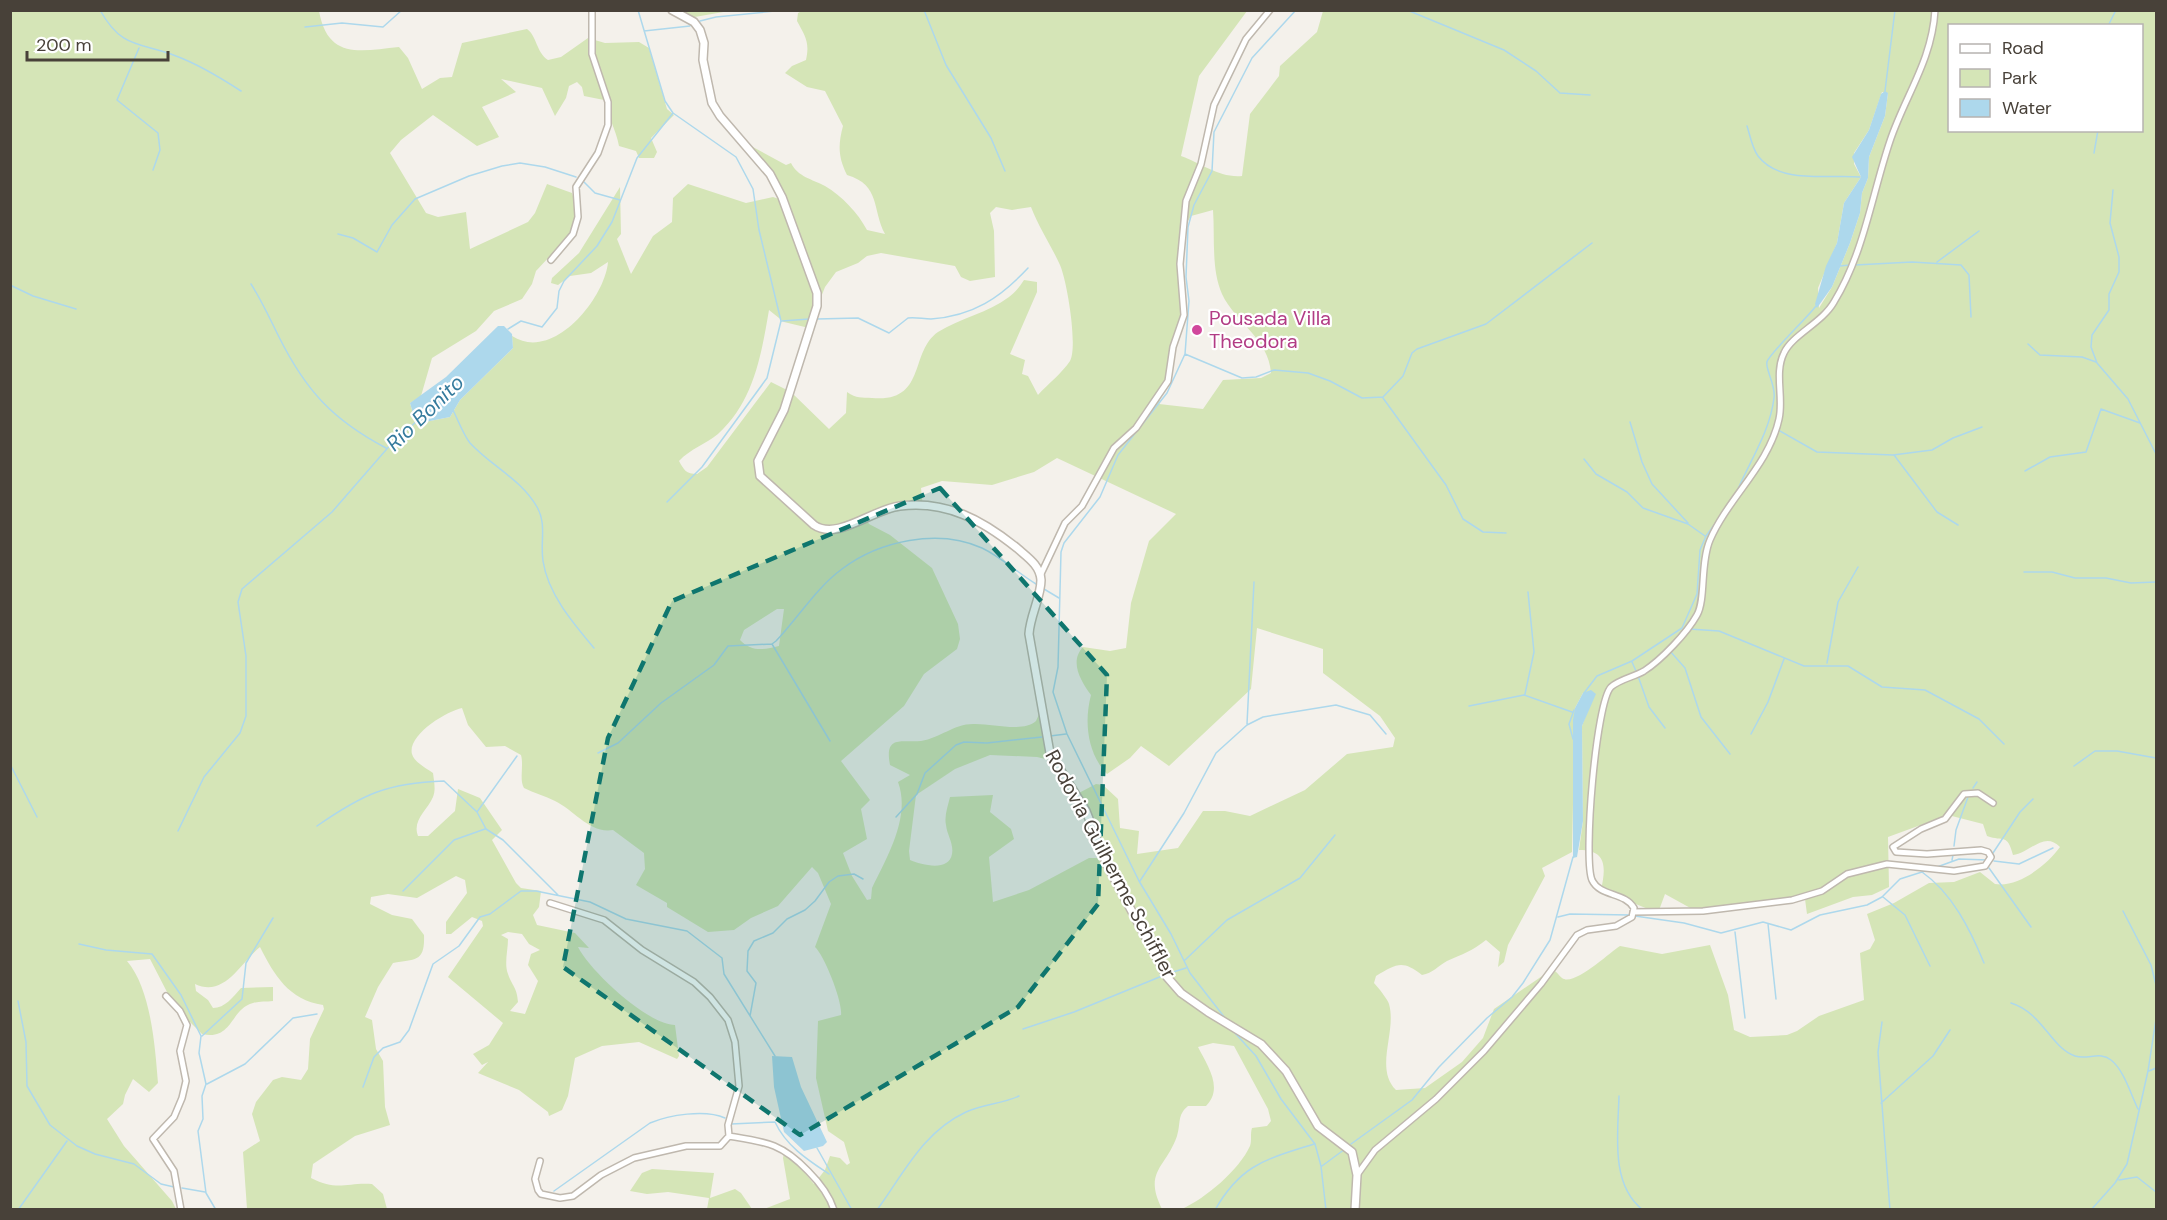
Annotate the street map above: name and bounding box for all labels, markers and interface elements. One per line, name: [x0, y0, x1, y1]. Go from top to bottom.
scale bar: [27, 24, 168, 62]
legend: [1948, 24, 2143, 132]
text: 200 m: [36, 33, 92, 57]
text: Road: [2002, 36, 2044, 60]
text: Park: [2002, 66, 2038, 90]
text: Water: [2002, 96, 2052, 120]
place label: Pousada Villa Theodora: [1209, 305, 1331, 354]
marker: Pousada Villa Theodora: [1190, 323, 1204, 337]
water label: Rio Bonito: [380, 369, 470, 457]
street label: Rodovia Guilherme Schiffler: [1040, 745, 1182, 983]

